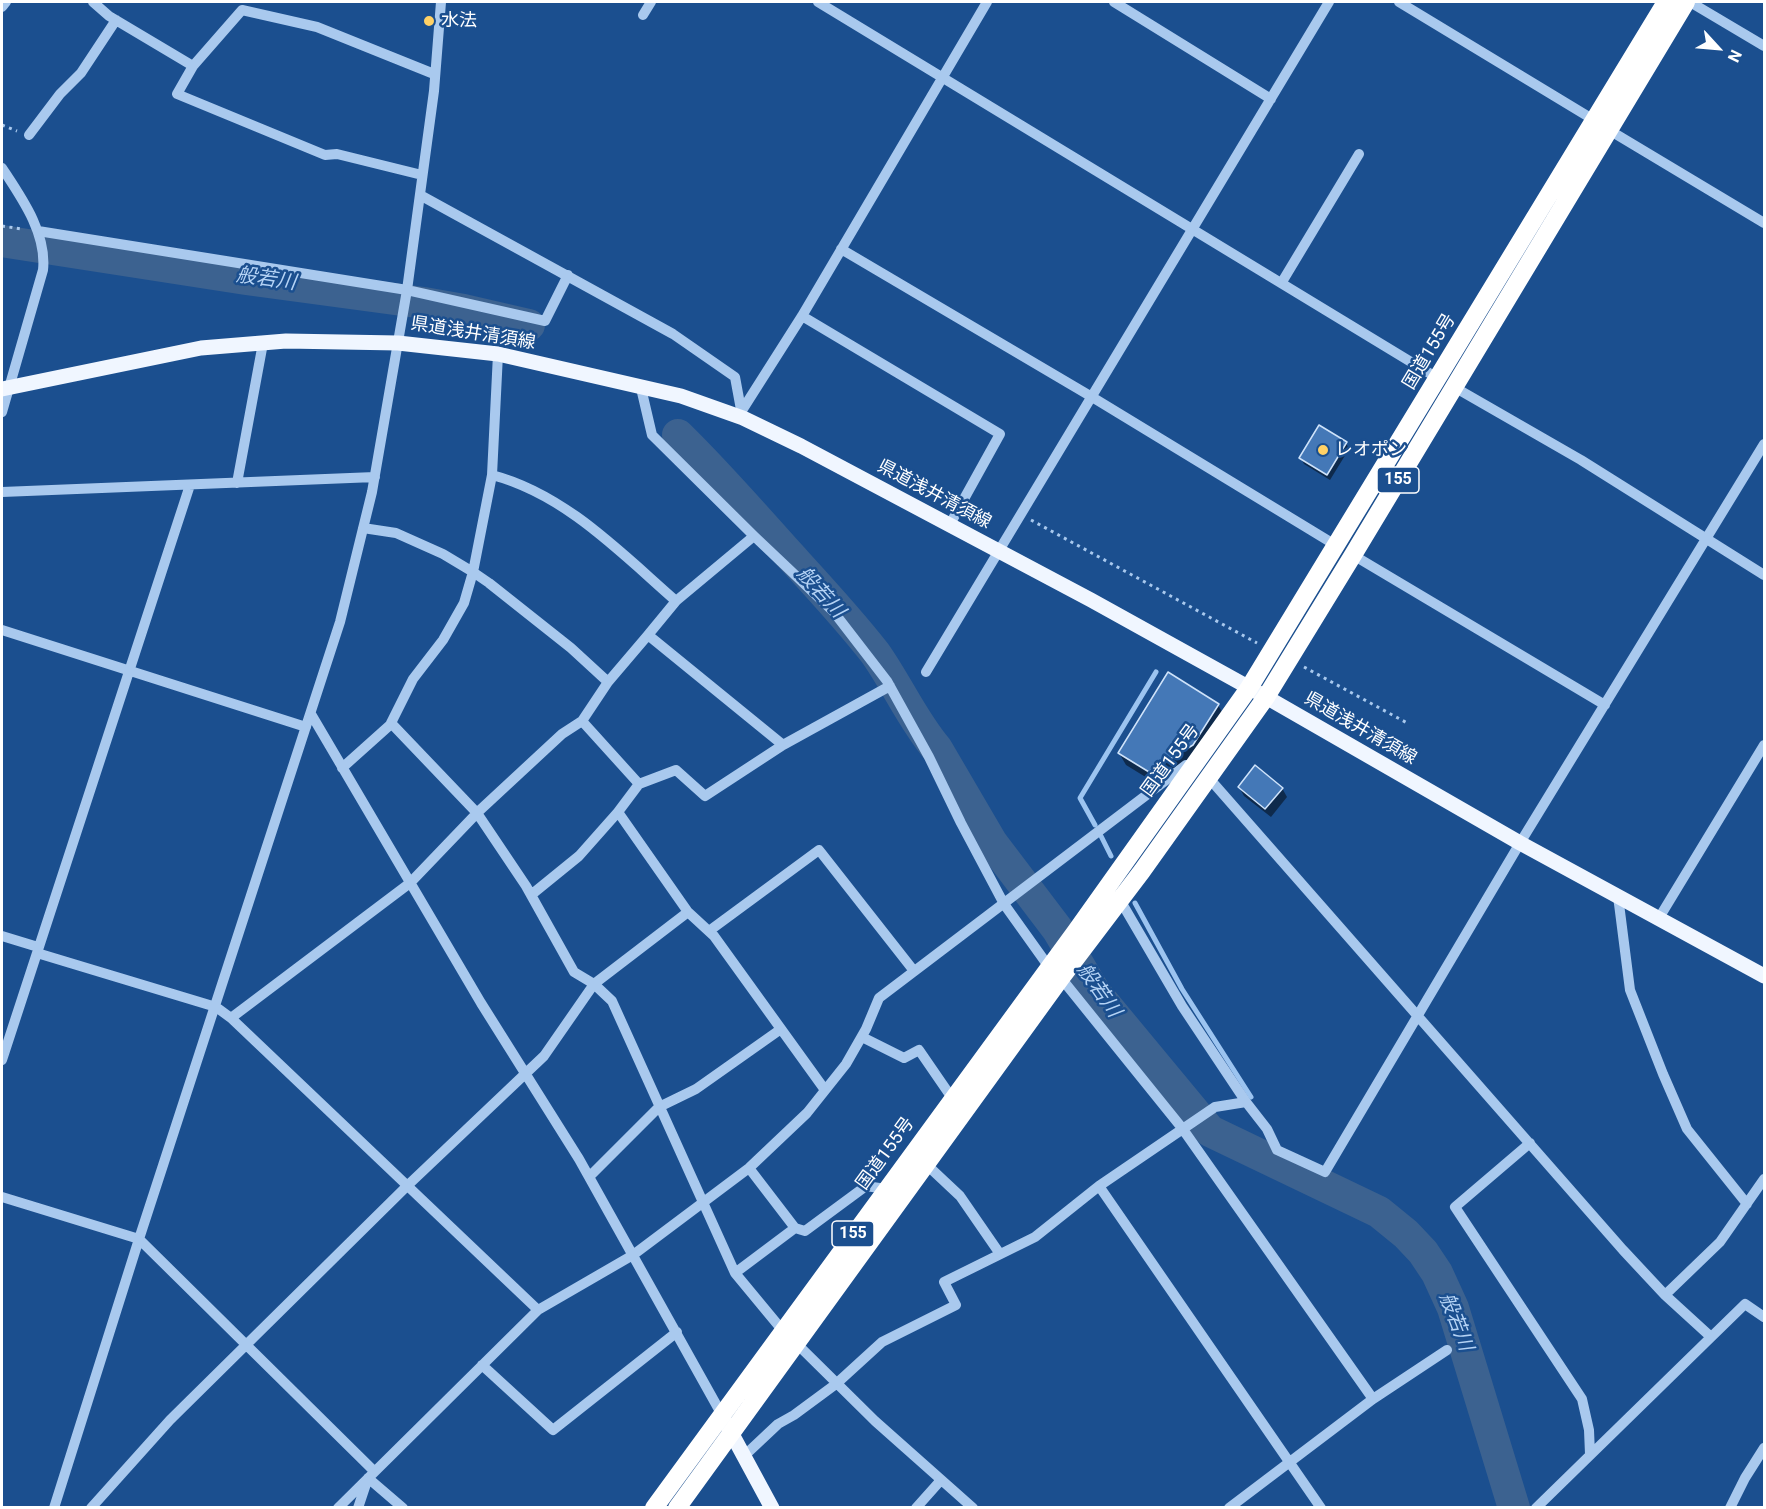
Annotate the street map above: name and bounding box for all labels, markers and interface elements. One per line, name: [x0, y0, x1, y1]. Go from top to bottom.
place label: 水法: [441, 10, 477, 32]
marker: 水法: [422, 14, 436, 28]
north arrow: [1688, 18, 1748, 78]
text: N: [1724, 47, 1746, 65]
water label: 般若川: [235, 264, 297, 296]
street label: 国道155号: [1399, 310, 1461, 394]
street label: 県道浅井清須線: [409, 313, 537, 355]
place label: レオポン: [1335, 439, 1407, 461]
marker: レオポン: [1316, 443, 1330, 457]
street label: 県道浅井清須線: [873, 456, 995, 534]
road number: 155: [1377, 467, 1419, 493]
water label: 般若川: [791, 563, 849, 623]
street label: 県道浅井清須線: [1300, 688, 1420, 770]
street label: 国道155号: [1137, 721, 1205, 801]
water label: 般若川: [1071, 960, 1125, 1022]
street label: 国道155号: [852, 1114, 920, 1194]
road number: 155: [832, 1221, 874, 1247]
water label: 般若川: [1433, 1290, 1477, 1354]

